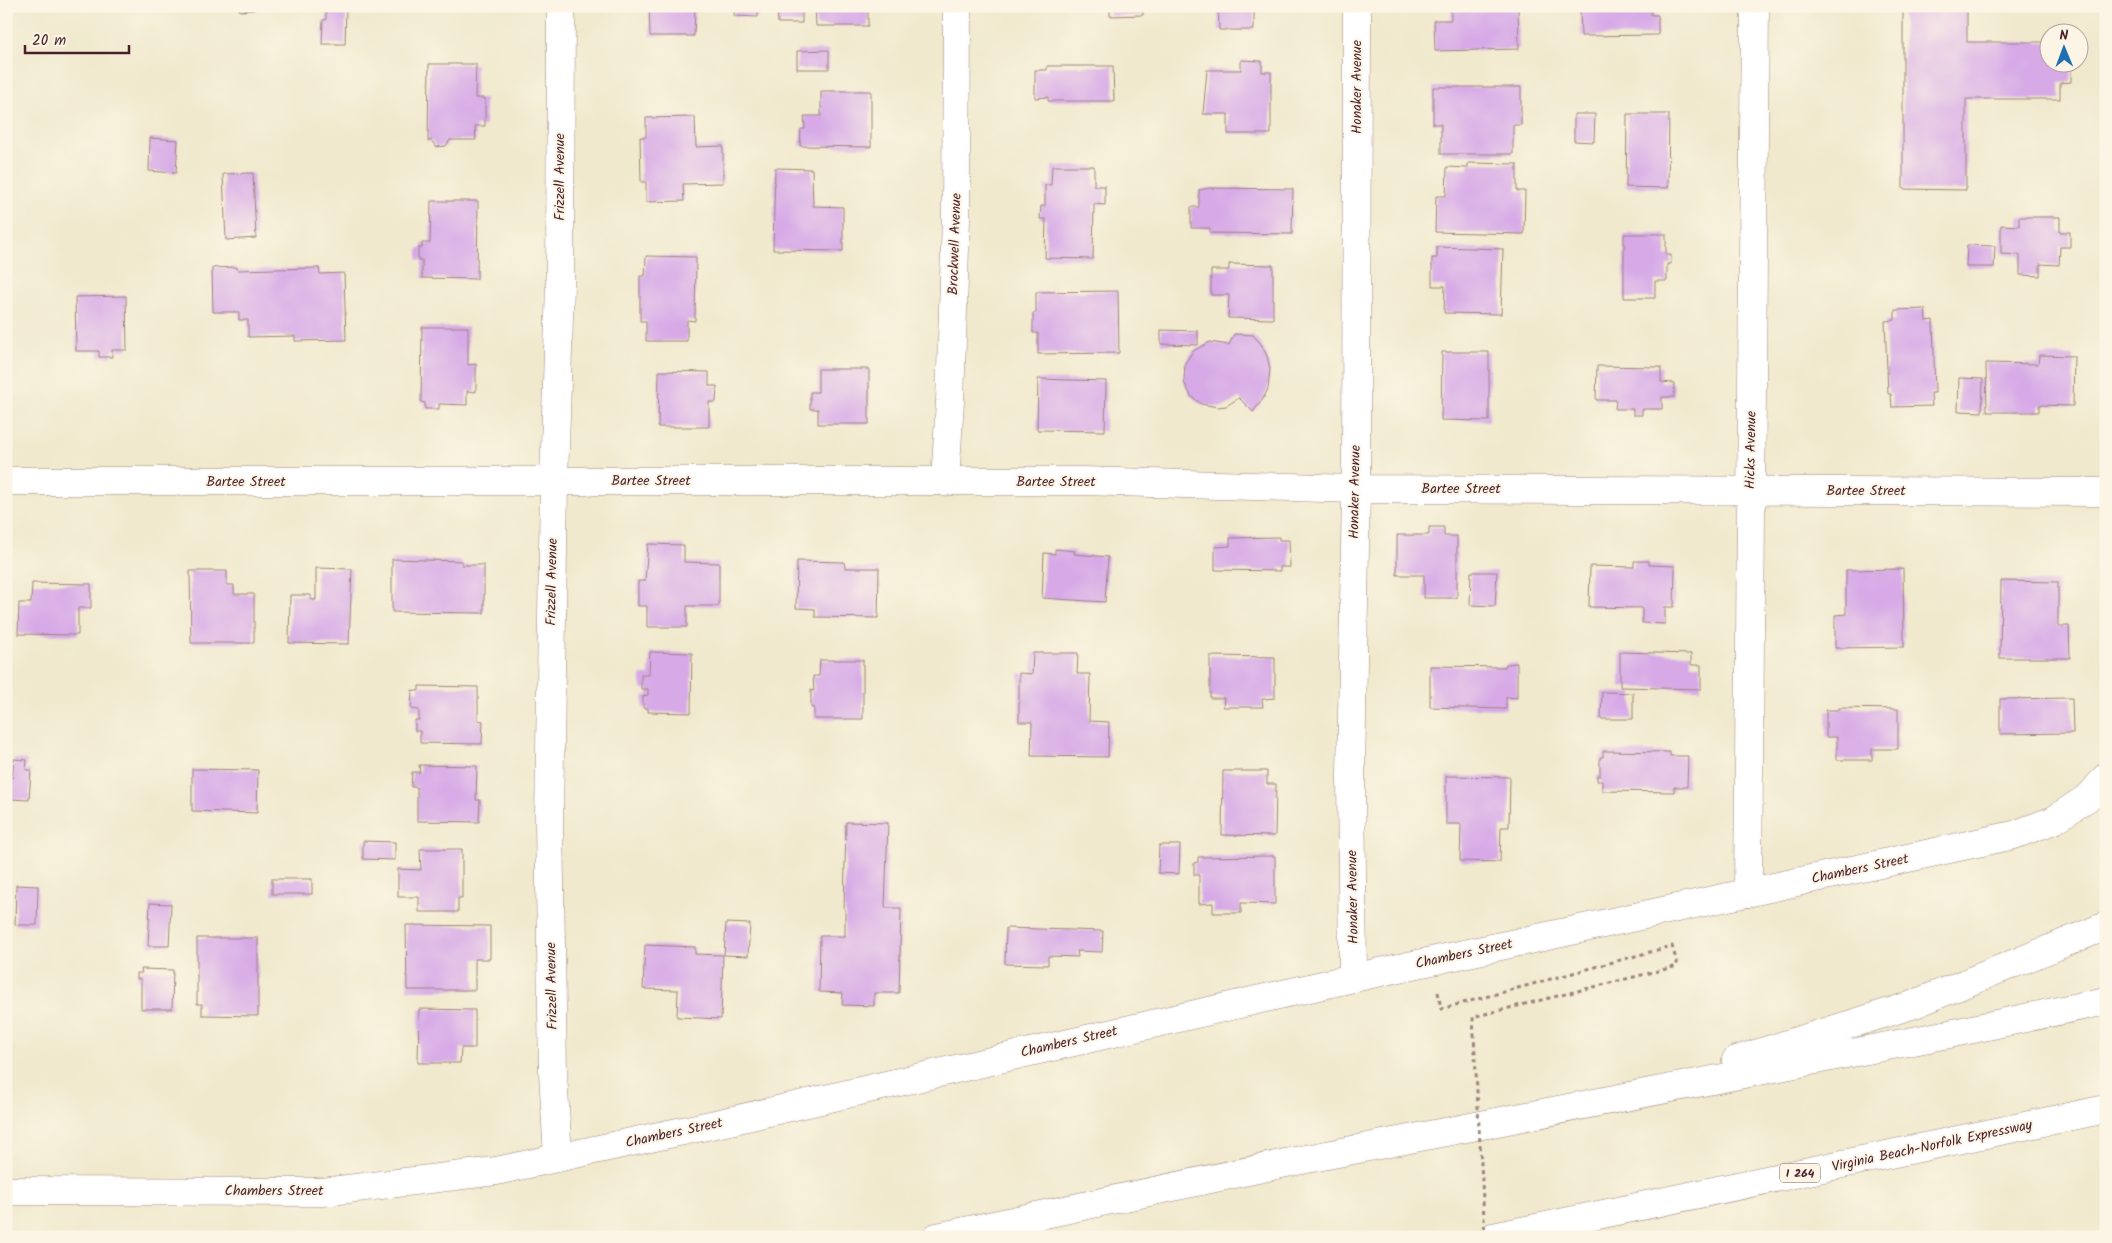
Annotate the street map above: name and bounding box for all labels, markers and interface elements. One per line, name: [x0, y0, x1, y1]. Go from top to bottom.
scale bar: [25, 22, 129, 54]
north arrow: [2040, 22, 2090, 72]
text: N: [2059, 25, 2069, 47]
text: 20 m: [32, 29, 66, 53]
street label: Honaker Avenue: [1346, 39, 1368, 134]
street label: Frizzell Avenue: [549, 133, 571, 221]
street label: Brockwell Avenue: [942, 192, 968, 295]
street label: Hicks Avenue: [1739, 410, 1763, 489]
street label: Honaker Avenue: [1343, 444, 1367, 539]
street label: Bartee Street: [611, 470, 691, 492]
street label: Bartee Street: [206, 471, 286, 493]
street label: Bartee Street: [1016, 471, 1096, 493]
street label: Bartee Street: [1421, 478, 1501, 500]
street label: Bartee Street: [1826, 480, 1906, 502]
street label: Frizzell Avenue: [540, 537, 564, 626]
street label: Chambers Street: [1809, 848, 1911, 890]
street label: Honaker Avenue: [1341, 849, 1365, 944]
street label: Chambers Street: [1413, 933, 1515, 975]
street label: Frizzell Avenue: [540, 941, 564, 1030]
street label: Chambers Street: [1018, 1020, 1120, 1064]
street label: Chambers Street: [623, 1112, 725, 1154]
street label: Virginia Beach-Norfolk Expressway: [1830, 1114, 2035, 1178]
road number: I 264: [1780, 1164, 1820, 1182]
street label: Chambers Street: [225, 1180, 324, 1202]

